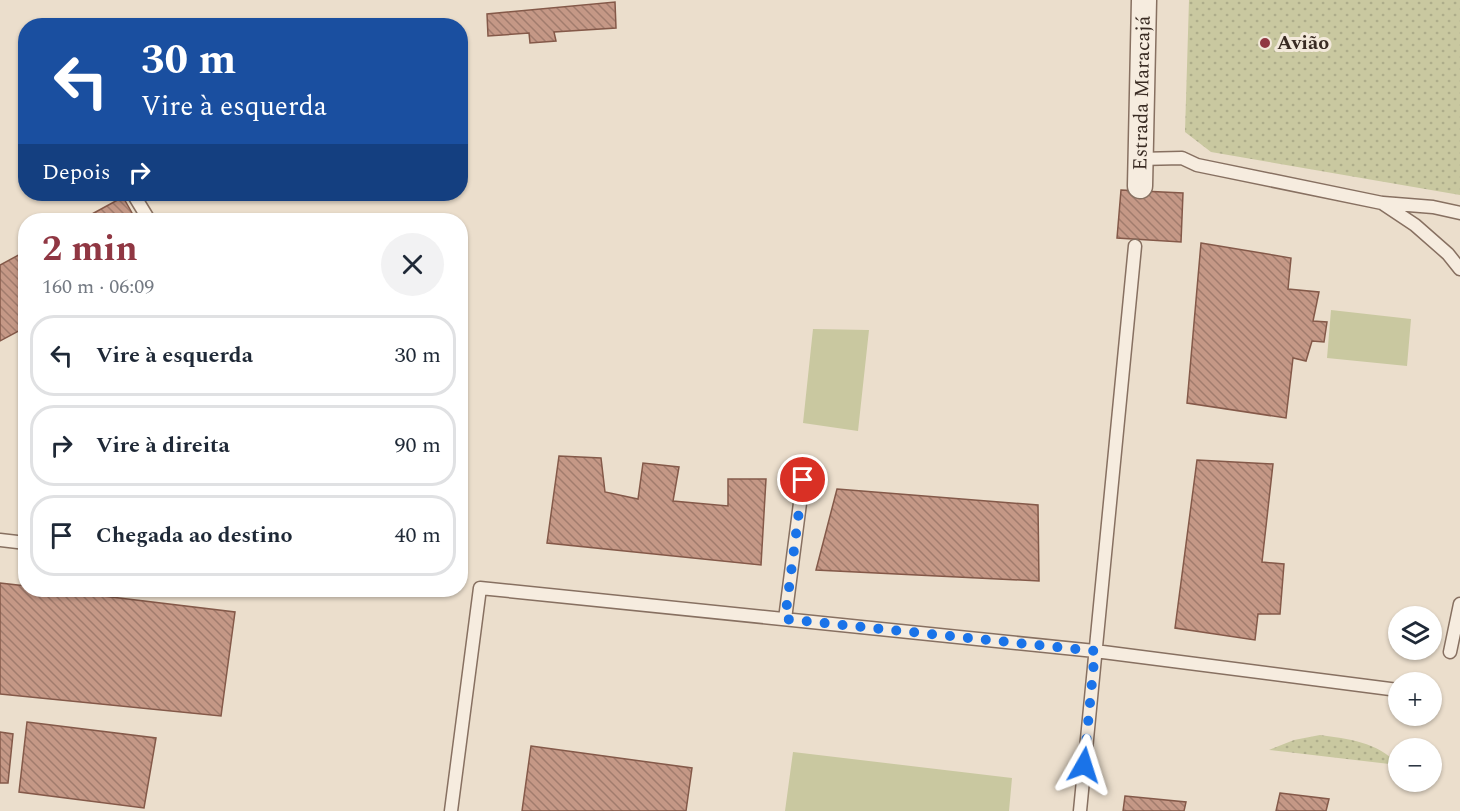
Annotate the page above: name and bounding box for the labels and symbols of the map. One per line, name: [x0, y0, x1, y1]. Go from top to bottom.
street label: Estrada Maracajá: [1125, 15, 1159, 171]
place label: Avião: [1277, 28, 1329, 58]
marker: Avião: [1258, 36, 1272, 50]
pin: [777, 454, 828, 505]
position arrow: [1052, 733, 1116, 797]

